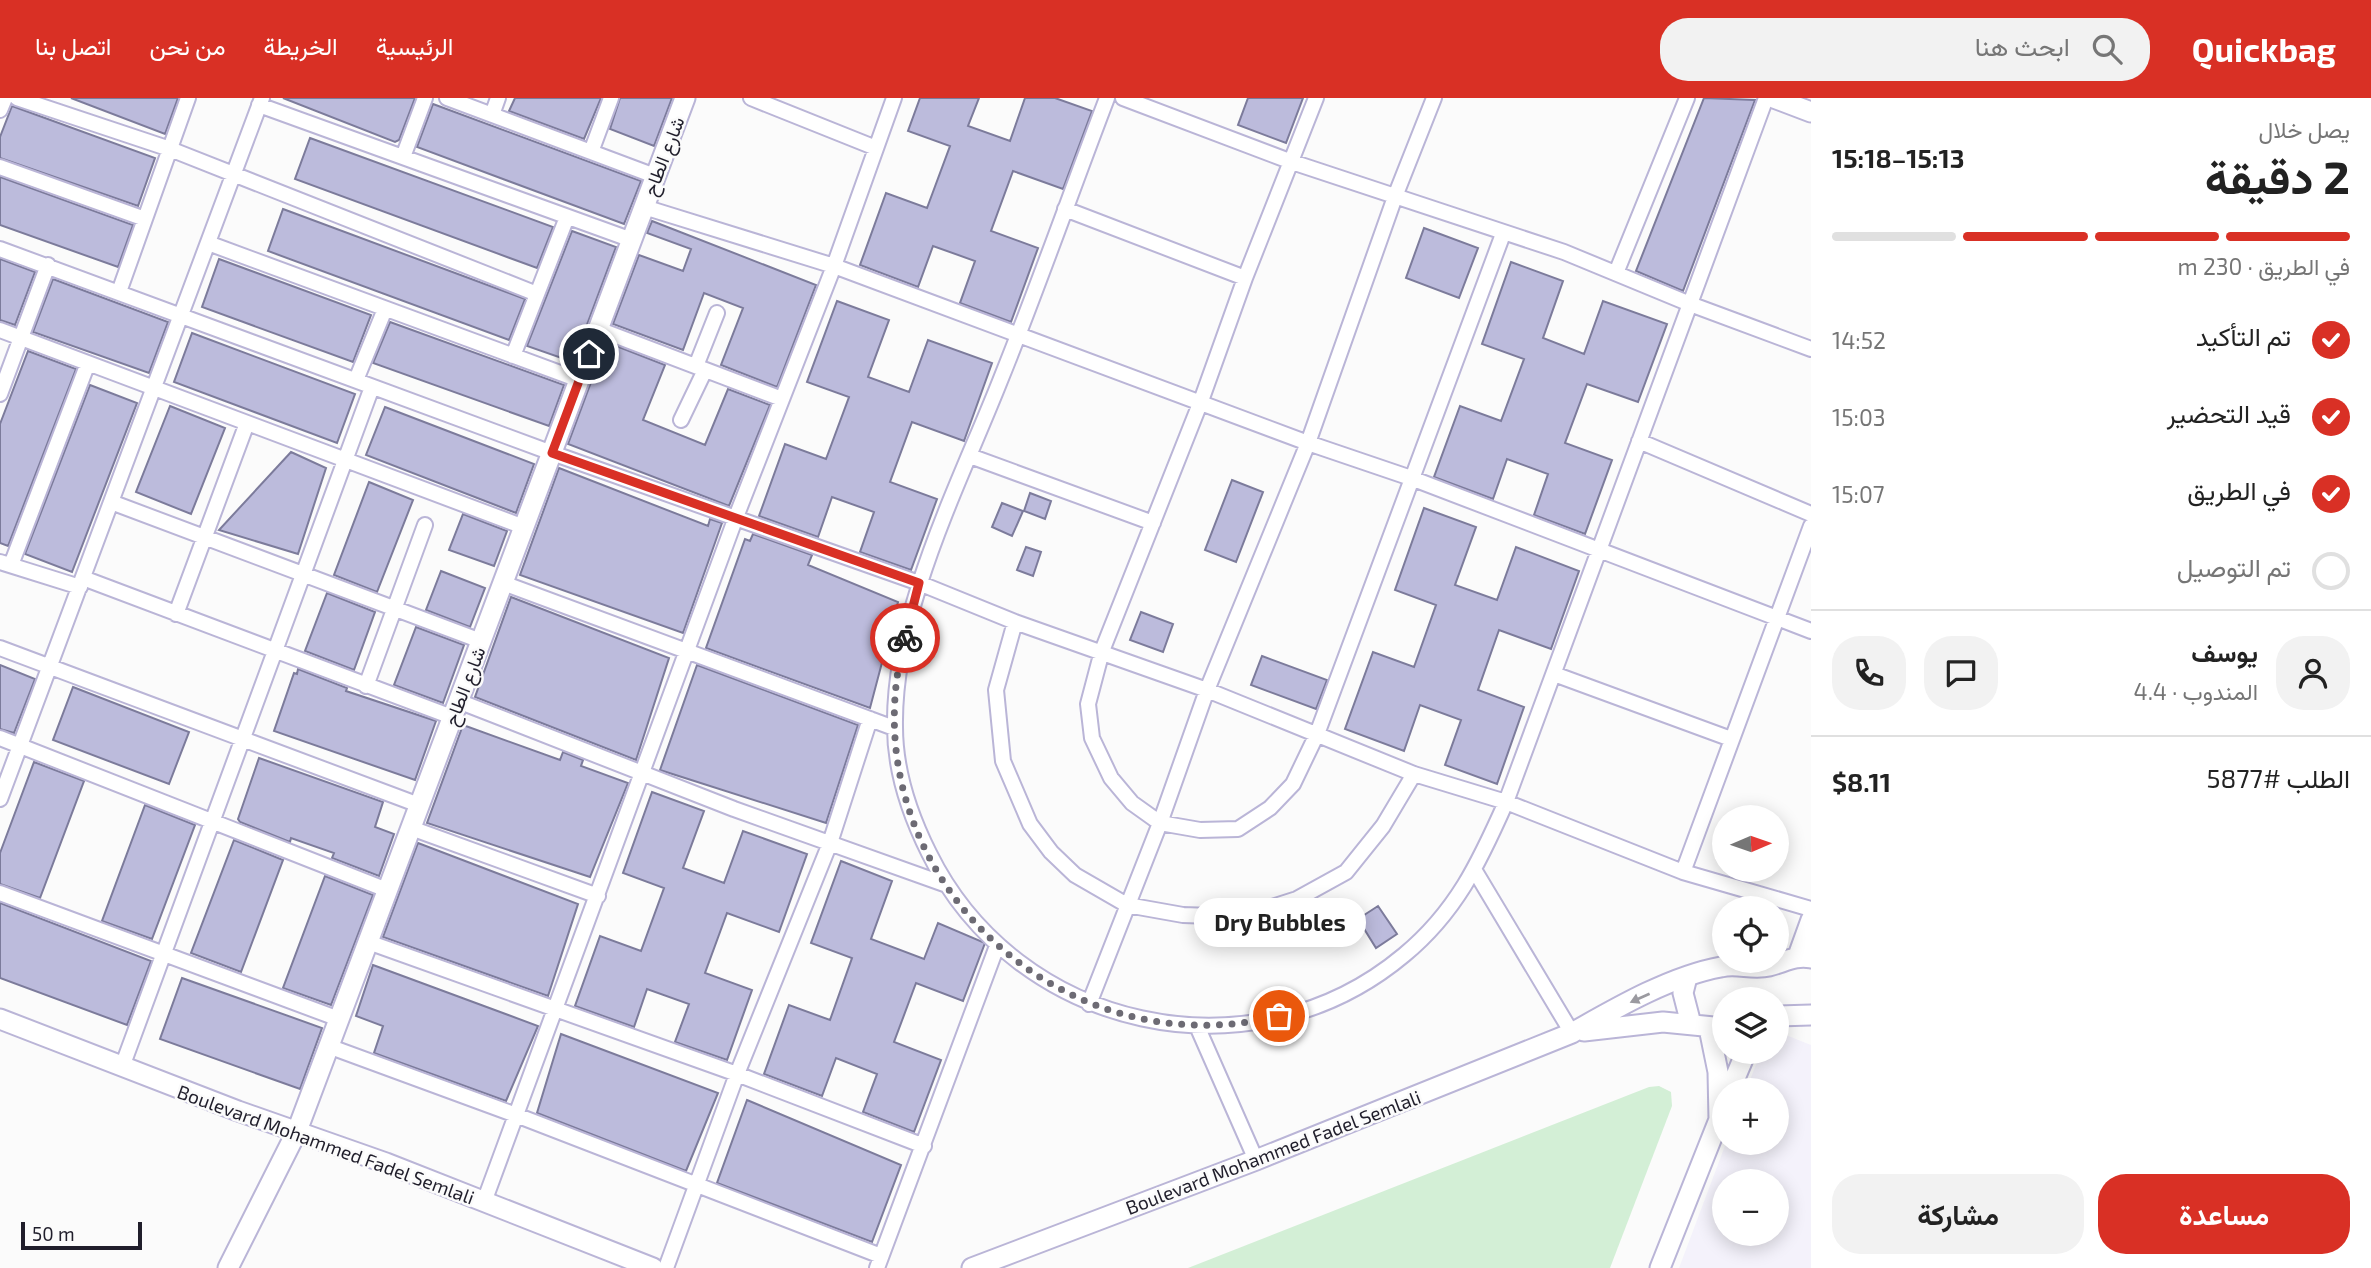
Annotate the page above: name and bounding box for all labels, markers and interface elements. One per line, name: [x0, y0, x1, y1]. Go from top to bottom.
search box: [1660, 18, 2150, 81]
text: Quickbag: [2192, 29, 2336, 69]
text: ابحث هنا: [1975, 30, 2070, 61]
icon: search: [2088, 30, 2126, 68]
text: اتصل بنا: [35, 31, 111, 60]
text: من نحن: [149, 31, 225, 60]
text: الخريطة: [263, 31, 338, 60]
text: الرئيسية: [376, 31, 453, 60]
street label: شارع الطاح: [637, 113, 690, 200]
text: يصل خلال: [2259, 115, 2350, 143]
text: 15:13–15:18: [1832, 142, 1965, 173]
text: 2 دقيقة: [2205, 148, 2350, 203]
text: في الطريق · 230 m: [2178, 252, 2350, 280]
text: تم التأكيد: [2196, 320, 2291, 351]
icon: check: [2312, 321, 2350, 359]
pin: [559, 324, 619, 384]
text: 14:52: [1832, 326, 1886, 354]
icon: home: [570, 335, 608, 373]
text: قيد التحضير: [2167, 397, 2291, 428]
icon: check: [2312, 398, 2350, 436]
text: 15:03: [1832, 403, 1886, 431]
text: في الطريق: [2187, 474, 2291, 505]
icon: check: [2312, 475, 2350, 513]
text: 15:07: [1832, 480, 1885, 508]
text: تم التوصيل: [2177, 551, 2291, 582]
courier: [870, 603, 940, 673]
icon: bike: [886, 619, 924, 657]
button: phone: [1832, 636, 1906, 710]
button: chat: [1924, 636, 1998, 710]
text: يوسف: [2191, 636, 2258, 667]
button: person: [2276, 636, 2350, 710]
street label: شارع الطاح: [438, 643, 491, 730]
text: المندوب · 4.4: [2133, 677, 2258, 705]
text: الطلب #5877: [2207, 762, 2350, 793]
text: $8.11: [1832, 766, 1891, 797]
north arrow: [1712, 805, 1788, 882]
map controls: [1712, 805, 1789, 1246]
button: locate: [1712, 896, 1789, 973]
callout: Dry Bubbles: [1193, 897, 1365, 946]
text: Dry Bubbles: [1214, 908, 1346, 936]
pin: [1249, 986, 1309, 1046]
button: layers: [1712, 987, 1789, 1064]
one-way arrow: [1629, 993, 1650, 1004]
icon: bag: [1260, 997, 1298, 1035]
button: +: [1712, 1078, 1789, 1155]
street label: Boulevard Mohammed Fadel Semlali: [174, 1079, 478, 1209]
street label: Boulevard Mohammed Fadel Semlali: [1122, 1085, 1424, 1219]
button: −: [1712, 1169, 1789, 1246]
button: مشاركة: [1832, 1174, 2084, 1254]
button: مساعدة: [2098, 1174, 2350, 1254]
scale bar: [21, 1219, 142, 1251]
text: 50 m: [32, 1222, 75, 1245]

